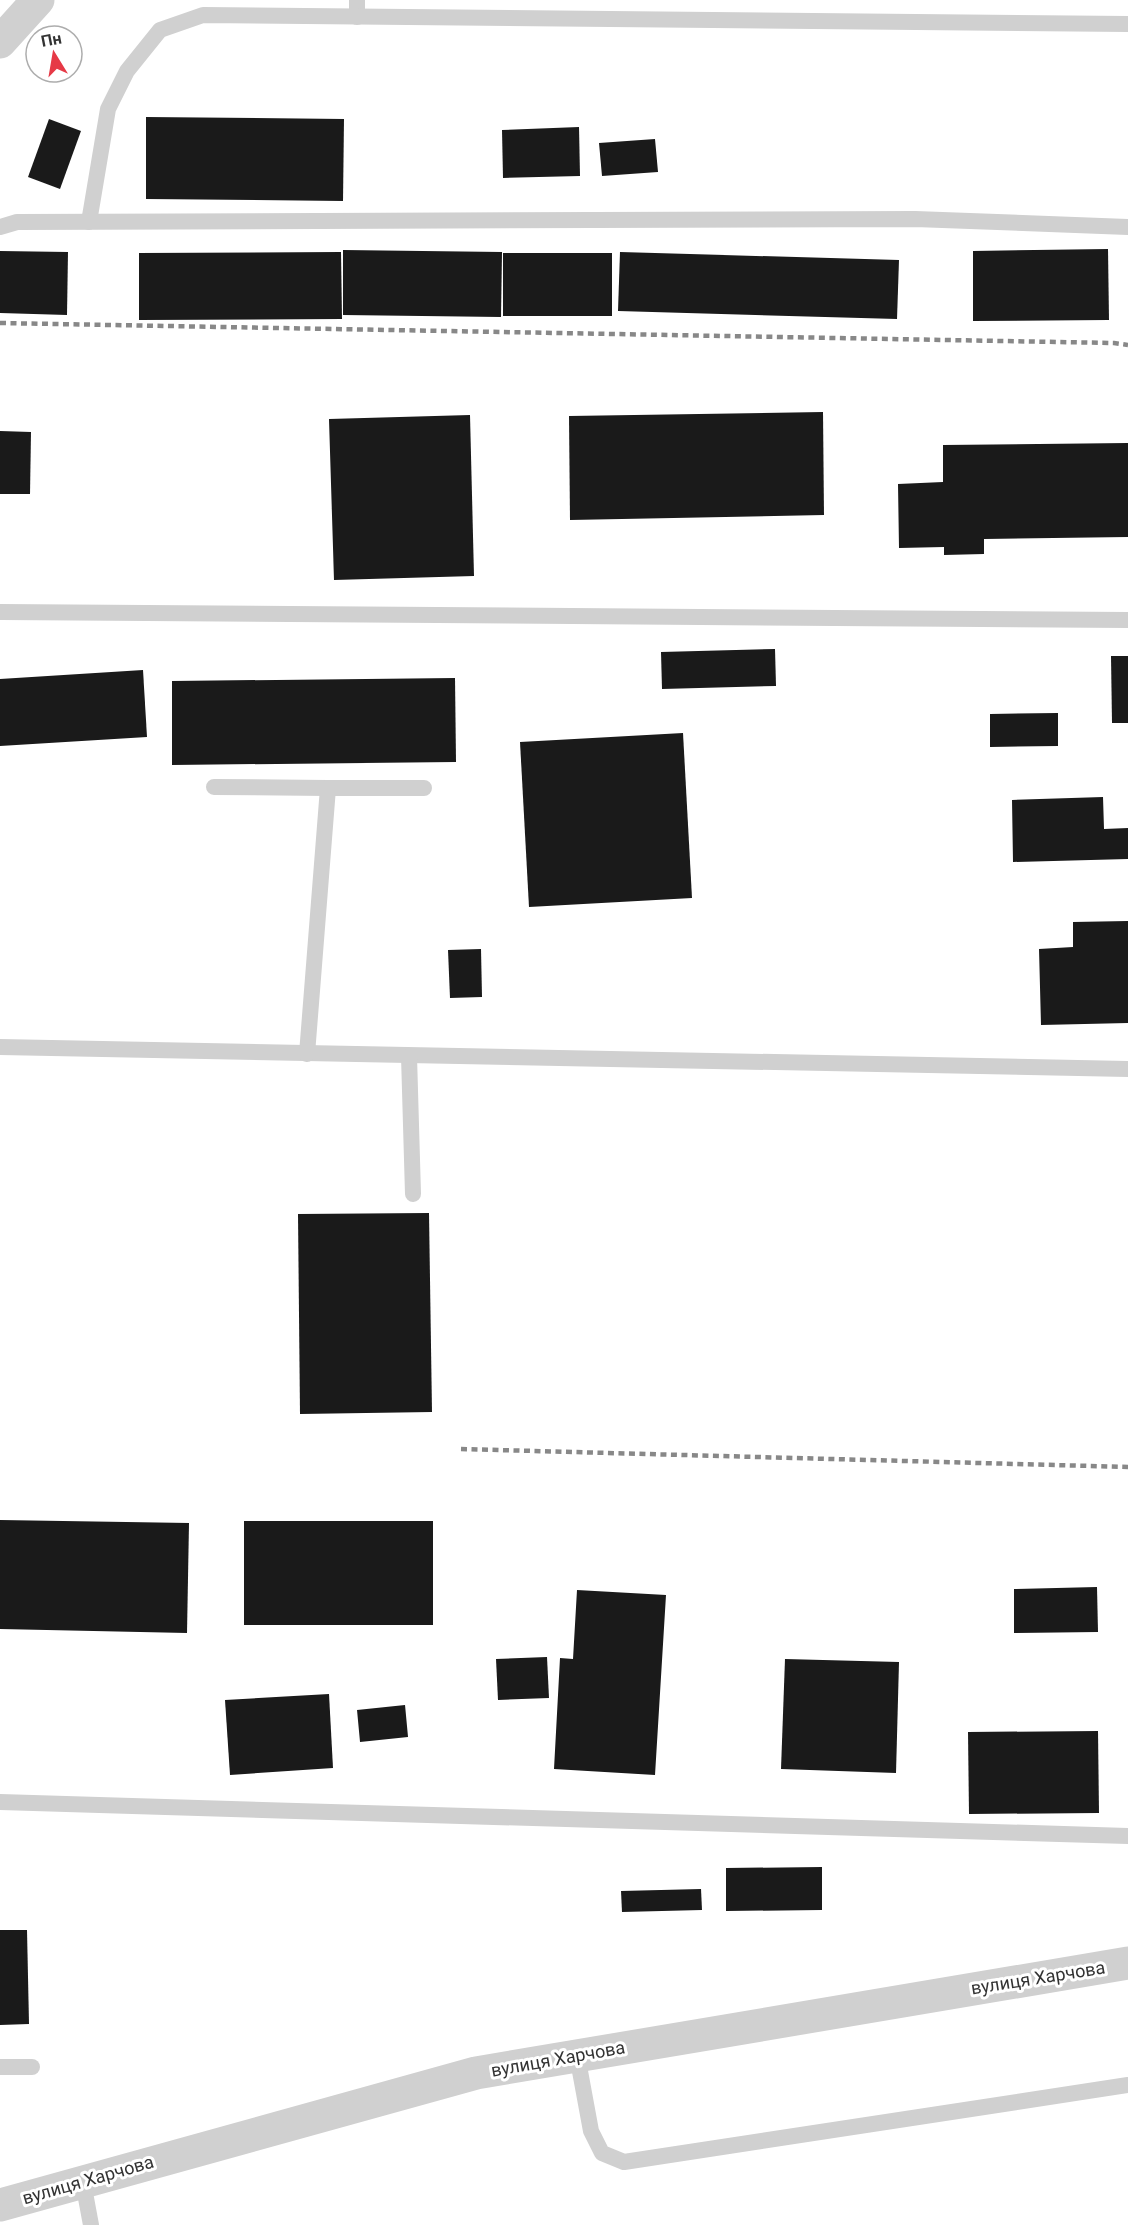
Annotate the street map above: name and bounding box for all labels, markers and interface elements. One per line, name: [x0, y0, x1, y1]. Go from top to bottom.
north arrow: [24, 24, 84, 84]
text: Пн: [39, 28, 63, 51]
street label: вулиця Харчова: [969, 1957, 1107, 1998]
street label: вулиця Харчова: [489, 2036, 627, 2081]
street label: вулиця Харчова: [20, 2151, 156, 2208]

